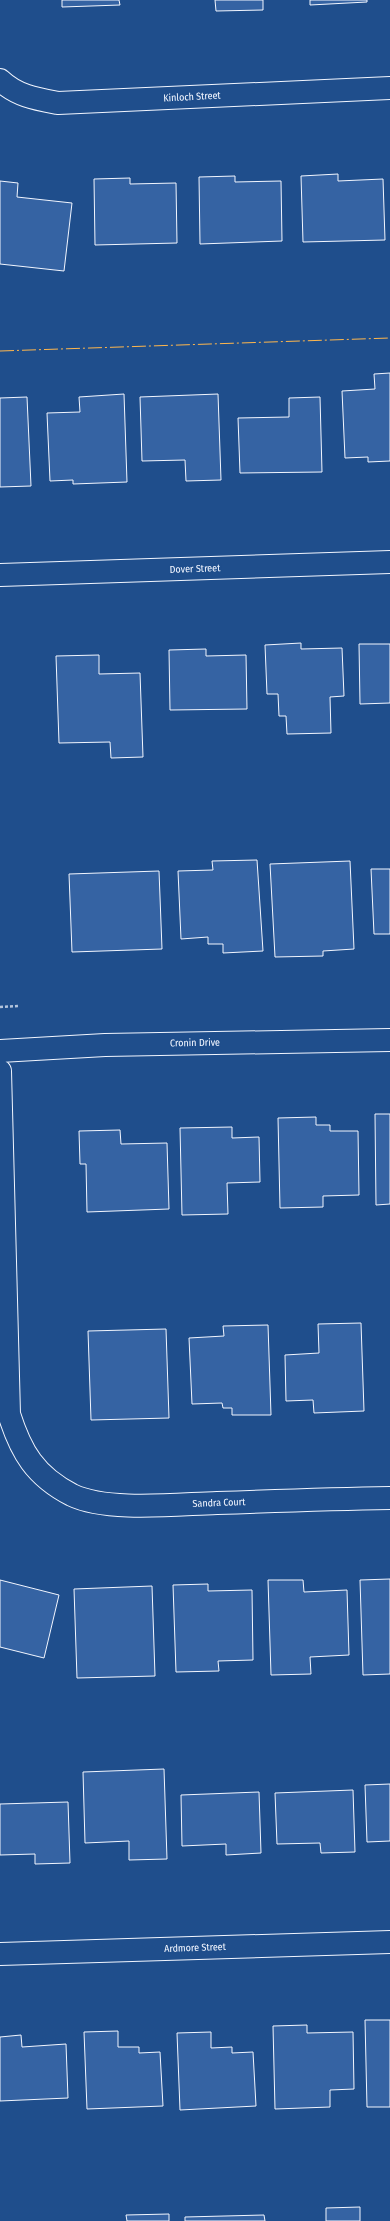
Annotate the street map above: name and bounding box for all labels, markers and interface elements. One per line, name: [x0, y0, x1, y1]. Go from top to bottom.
street label: Kinloch Street: [163, 89, 222, 104]
street label: Dover Street: [169, 562, 221, 576]
street label: Cronin Drive: [170, 1037, 220, 1049]
street label: Sandra Court: [192, 1496, 246, 1510]
street label: Ardmore Street: [164, 1941, 227, 1955]

